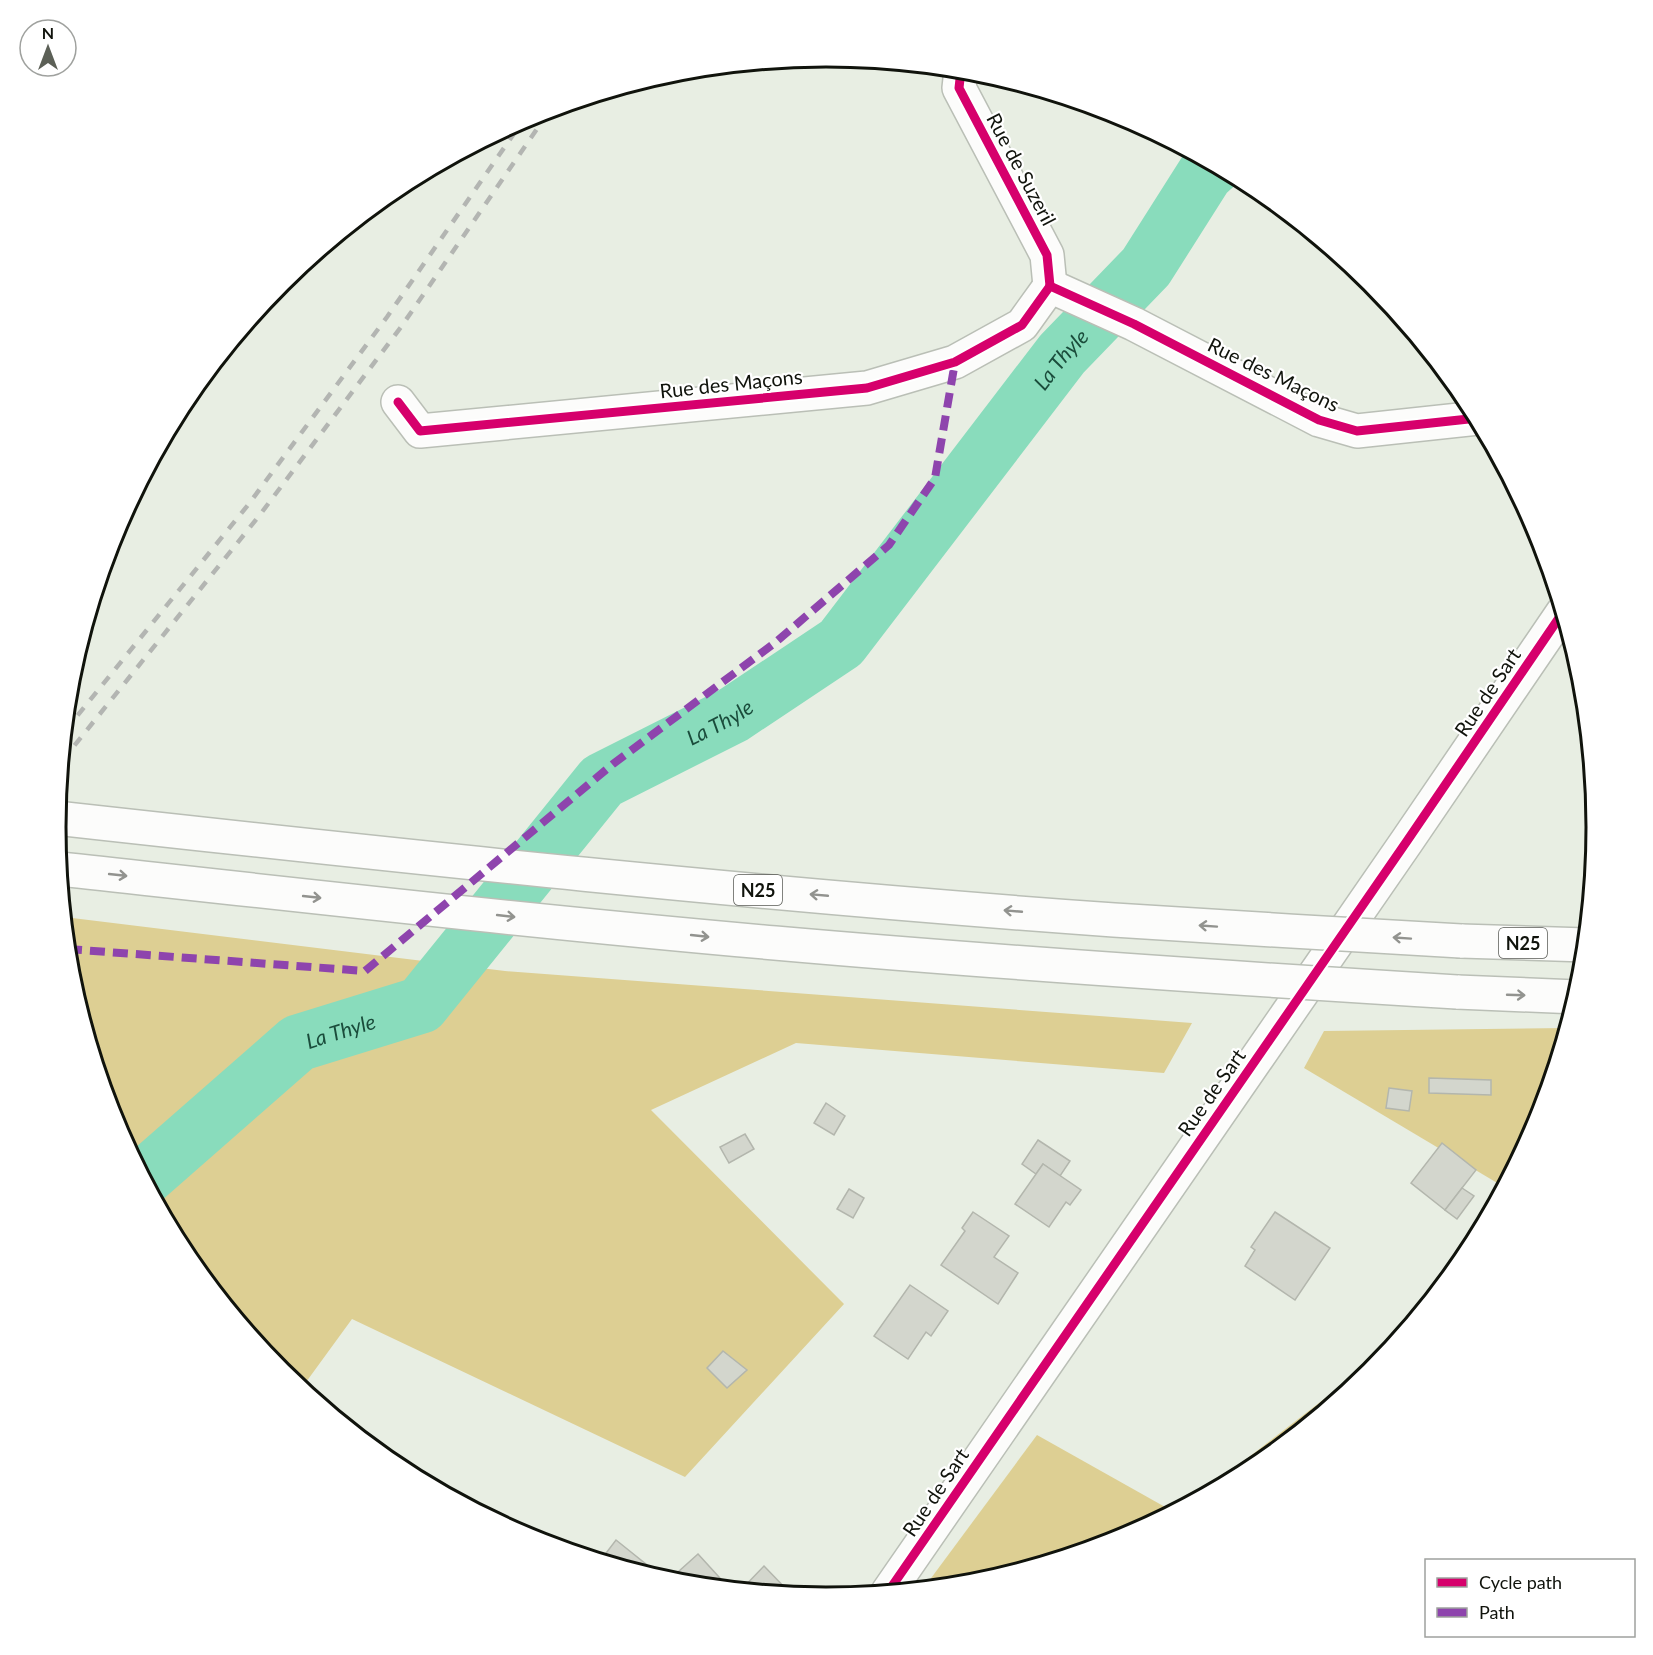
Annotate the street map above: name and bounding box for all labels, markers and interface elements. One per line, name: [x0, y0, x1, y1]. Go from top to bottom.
north arrow: [18, 18, 78, 78]
text: N: [42, 23, 54, 42]
street label: Rue de Suzeril: [982, 109, 1062, 229]
water label: La Thyle: [1027, 323, 1093, 394]
street label: Rue des Maçons: [1204, 332, 1344, 416]
street label: Rue des Maçons: [659, 364, 803, 402]
street label: Rue de Sart: [1449, 643, 1525, 741]
water label: La Thyle: [682, 693, 757, 749]
one-way arrow: [107, 870, 127, 881]
road number: N25: [734, 875, 782, 905]
one-way arrow: [810, 889, 830, 900]
one-way arrow: [301, 892, 321, 903]
one-way arrow: [1004, 906, 1024, 917]
one-way arrow: [495, 911, 515, 922]
one-way arrow: [1198, 920, 1218, 931]
road number: N25: [1499, 928, 1547, 958]
one-way arrow: [689, 931, 709, 942]
one-way arrow: [1393, 932, 1413, 943]
one-way arrow: [1505, 989, 1525, 1000]
water label: La Thyle: [302, 1007, 378, 1052]
street label: Rue de Sart: [1172, 1044, 1250, 1140]
street label: Rue de Sart: [897, 1443, 973, 1541]
legend: [1425, 1559, 1635, 1637]
text: Cycle path: [1479, 1571, 1562, 1593]
text: Path: [1479, 1601, 1515, 1623]

